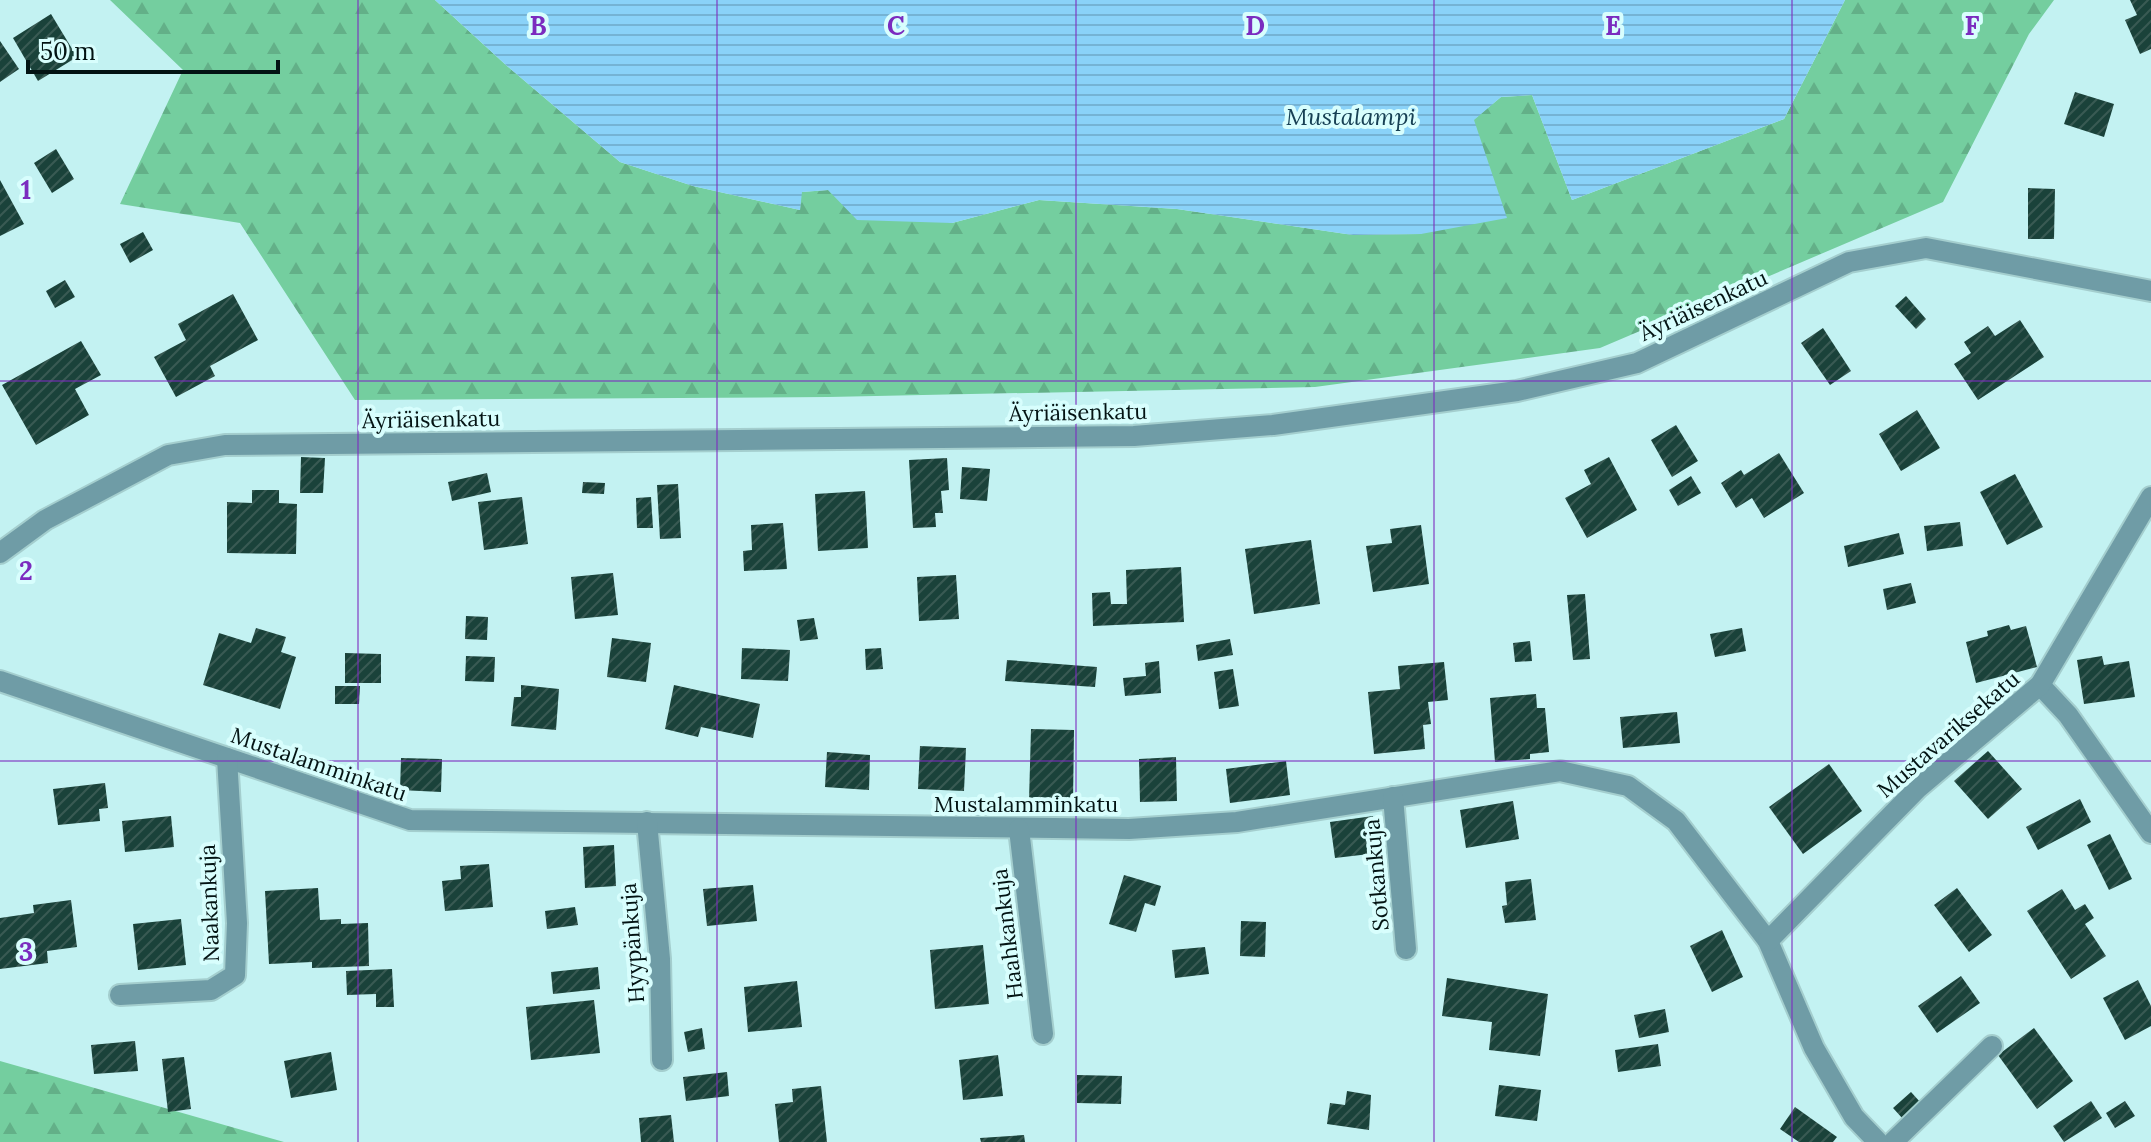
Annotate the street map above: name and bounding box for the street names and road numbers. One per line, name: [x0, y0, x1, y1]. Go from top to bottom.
street label: Äyriäisenkatu: [1633, 263, 1772, 347]
street label: Äyriäisenkatu: [1008, 397, 1147, 427]
street label: Äyriäisenkatu: [361, 404, 500, 434]
street label: Mustavariksekatu: [1871, 665, 2025, 803]
street label: Mustalamminkatu: [227, 721, 411, 807]
street label: Mustalamminkatu: [934, 790, 1118, 818]
street label: Sotkankuja: [1357, 818, 1395, 932]
street label: Naakankuja: [193, 844, 225, 962]
street label: Haahkankuja: [985, 867, 1029, 1001]
street label: Hyypänkuja: [614, 882, 650, 1004]

